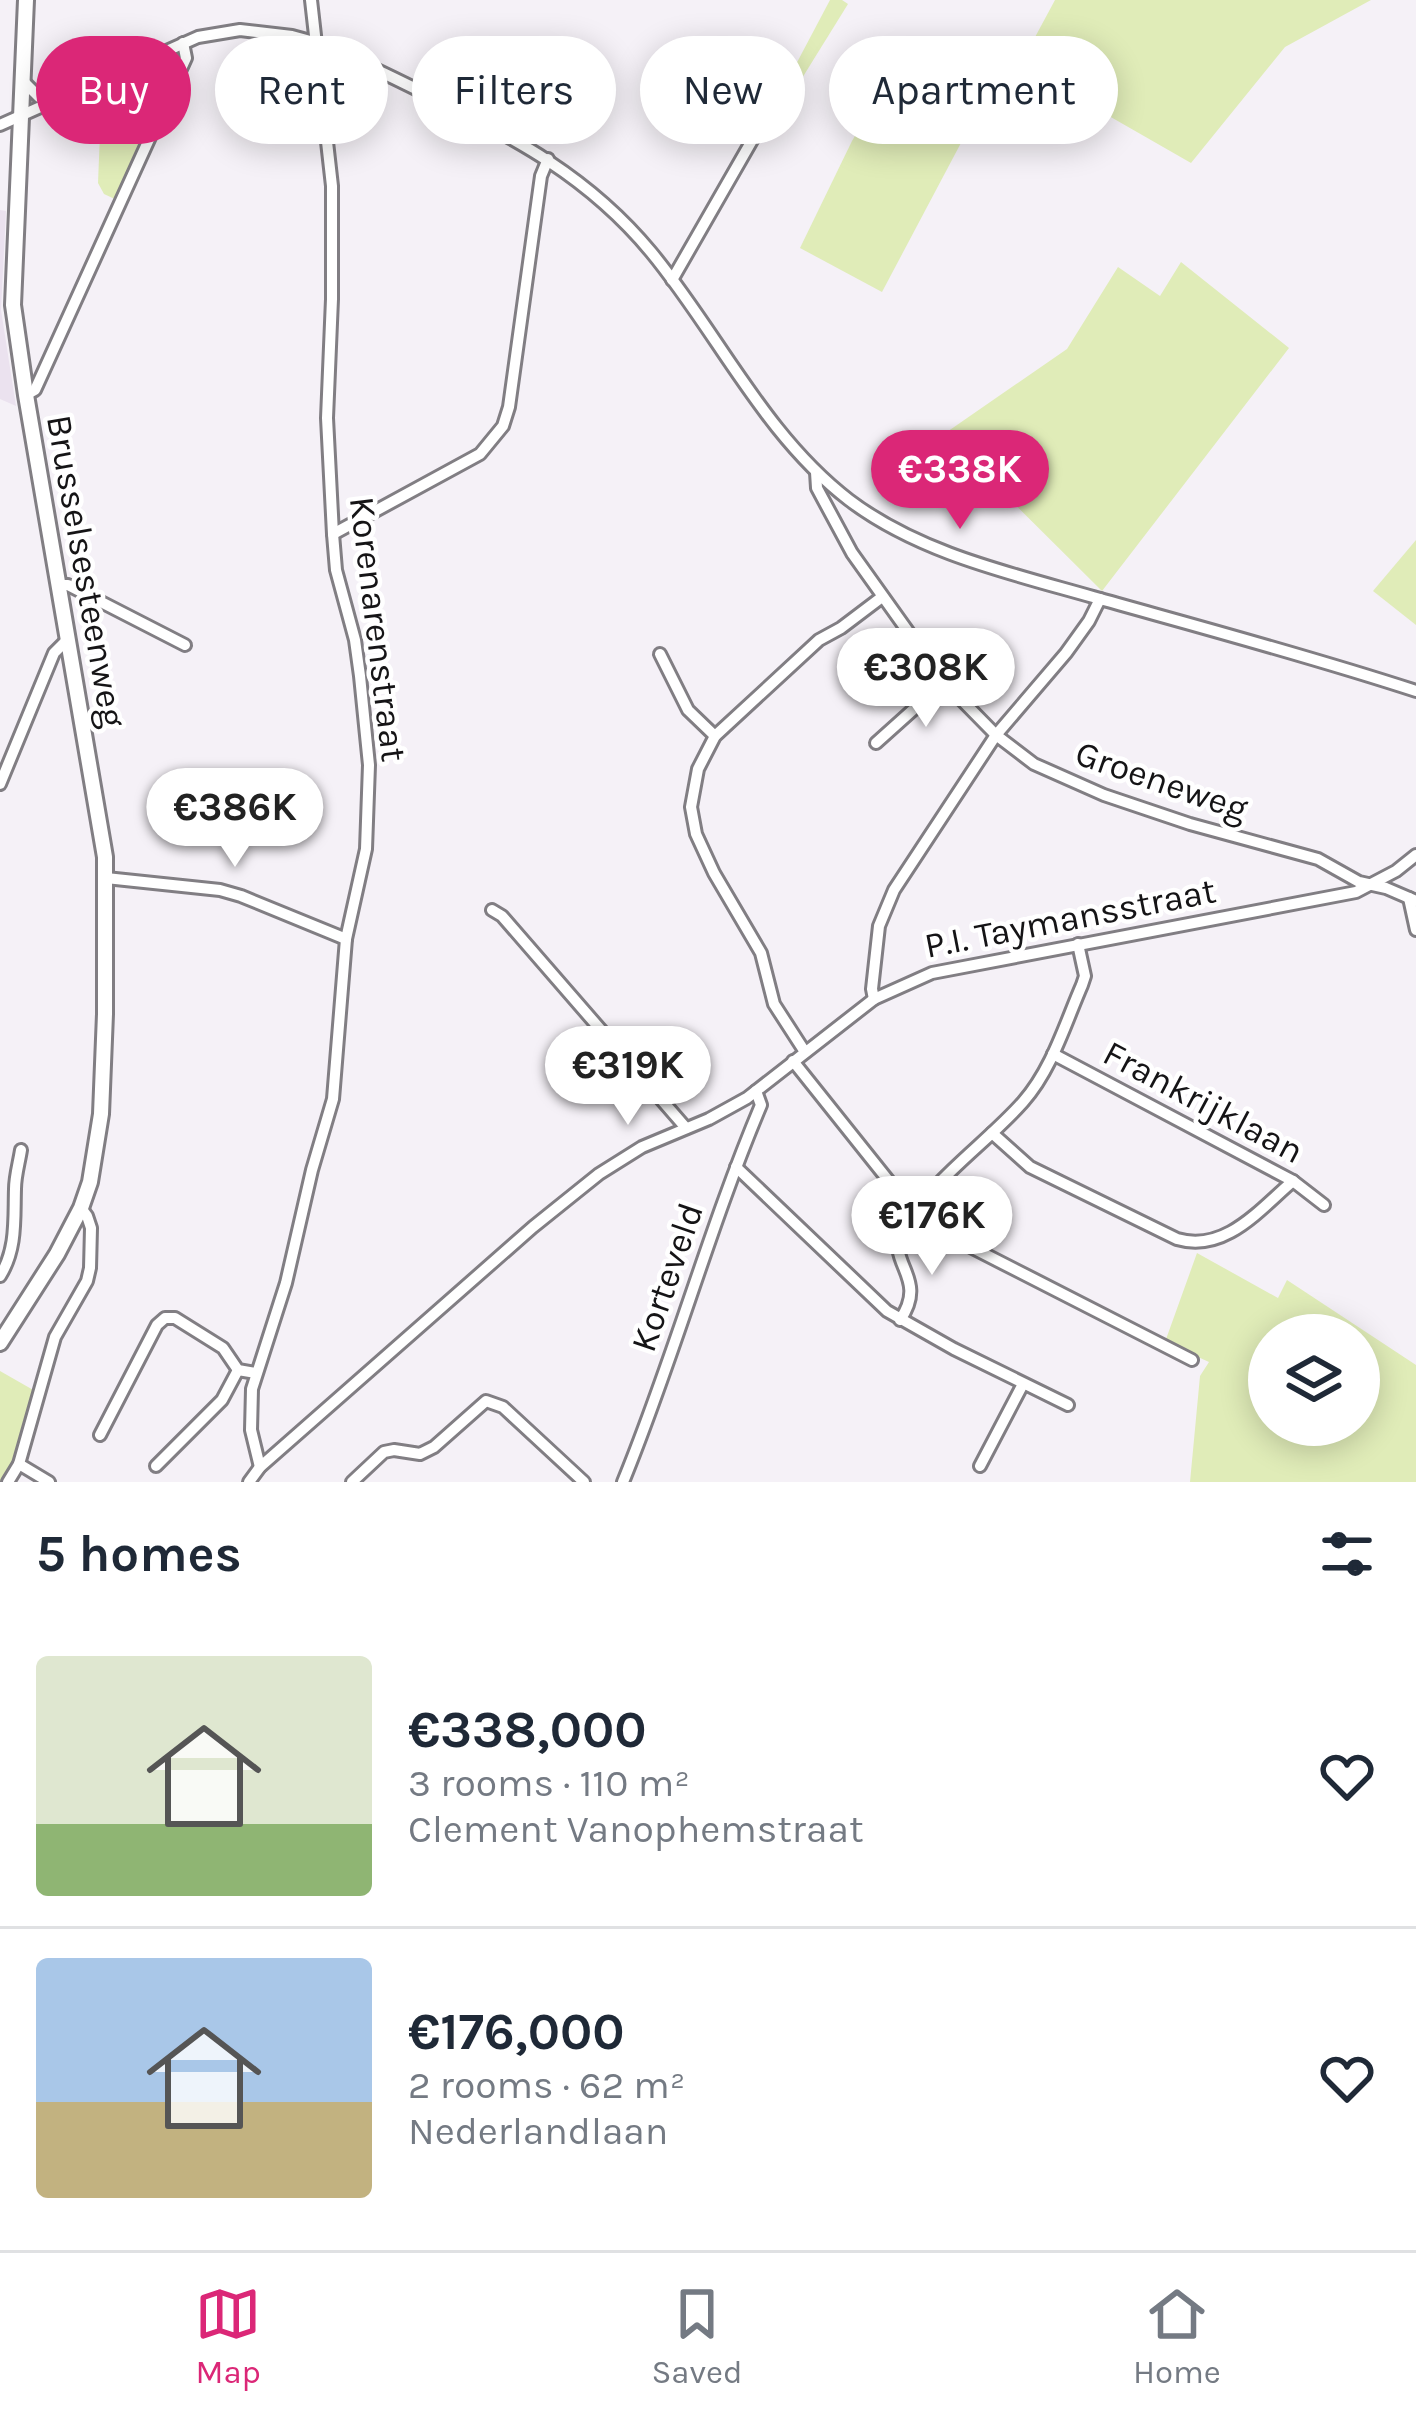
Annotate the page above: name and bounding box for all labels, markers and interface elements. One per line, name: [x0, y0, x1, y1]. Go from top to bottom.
chip: Buy: [36, 36, 191, 144]
chip: Rent: [215, 36, 388, 144]
chip: Filters: [412, 36, 616, 144]
chip: New: [640, 36, 805, 144]
chip: Apartment: [829, 36, 1118, 144]
street label: Brusselsesteenweg: [38, 411, 134, 731]
pin: €338K: [876, 430, 1044, 532]
text: €338K: [898, 446, 1022, 492]
street label: Korenarenstraat: [341, 494, 415, 764]
pin: €308K: [842, 628, 1010, 730]
text: €308K: [864, 644, 988, 690]
street label: Groeneweg: [1070, 732, 1253, 830]
pin: €386K: [151, 768, 319, 870]
text: €386K: [173, 784, 297, 830]
street label: P.I. Taymansstraat: [921, 869, 1219, 967]
pin: €319K: [544, 1026, 712, 1128]
street label: Frankrijklaan: [1096, 1032, 1311, 1172]
text: €319K: [572, 1042, 684, 1088]
pin: €176K: [848, 1176, 1016, 1278]
text: €176K: [878, 1192, 986, 1238]
street label: Korteveld: [622, 1197, 712, 1357]
map controls: [1248, 1314, 1380, 1446]
button: layers: [1248, 1314, 1380, 1446]
icon: filters: [1314, 1521, 1380, 1587]
text: 5 homes: [36, 1524, 242, 1584]
text: €338,000: [408, 1700, 646, 1760]
icon: home: [132, 1704, 276, 1848]
icon: heart: [1314, 1743, 1380, 1809]
text: 3 rooms · 110 m²: [408, 1760, 690, 1806]
text: Clement Vanophemstraat: [408, 1806, 864, 1852]
text: €176,000: [408, 2002, 625, 2062]
icon: home: [132, 2006, 276, 2150]
icon: heart: [1314, 2045, 1380, 2111]
text: 2 rooms · 62 m²: [408, 2062, 685, 2108]
text: Nederlandlaan: [408, 2108, 668, 2154]
tab: Map: [195, 2281, 261, 2391]
tab: Saved: [651, 2281, 743, 2391]
tab: Home: [1133, 2281, 1221, 2391]

